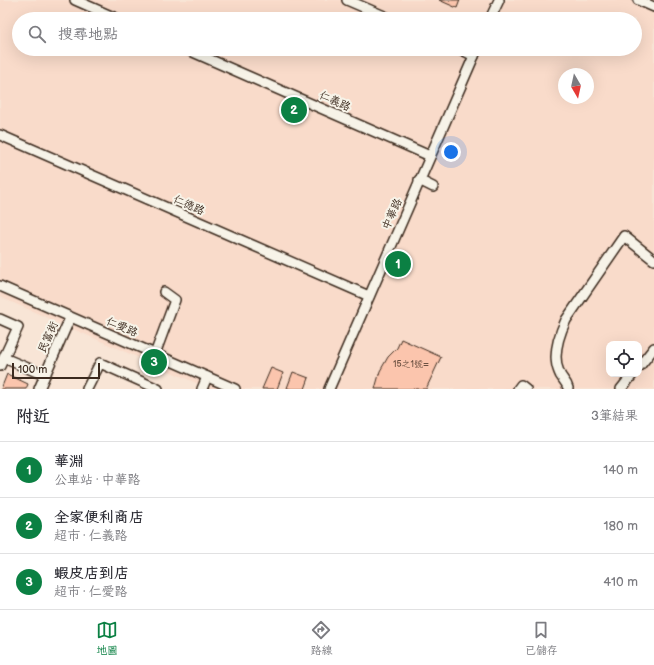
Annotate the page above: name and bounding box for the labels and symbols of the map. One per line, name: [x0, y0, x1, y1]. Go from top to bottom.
north arrow: [558, 68, 594, 104]
street label: 仁義路: [317, 88, 353, 114]
pin: 2: [281, 95, 307, 125]
your location: [441, 142, 461, 162]
street label: 仁德路: [171, 192, 207, 218]
street label: 中華路: [379, 196, 405, 232]
pin: 1: [385, 249, 411, 279]
street label: 仁愛路: [104, 315, 140, 339]
street label: 民富街: [35, 318, 61, 355]
pin: 3: [141, 347, 167, 377]
house number: 15之1號=: [393, 359, 429, 370]
scale bar: [12, 361, 100, 380]

